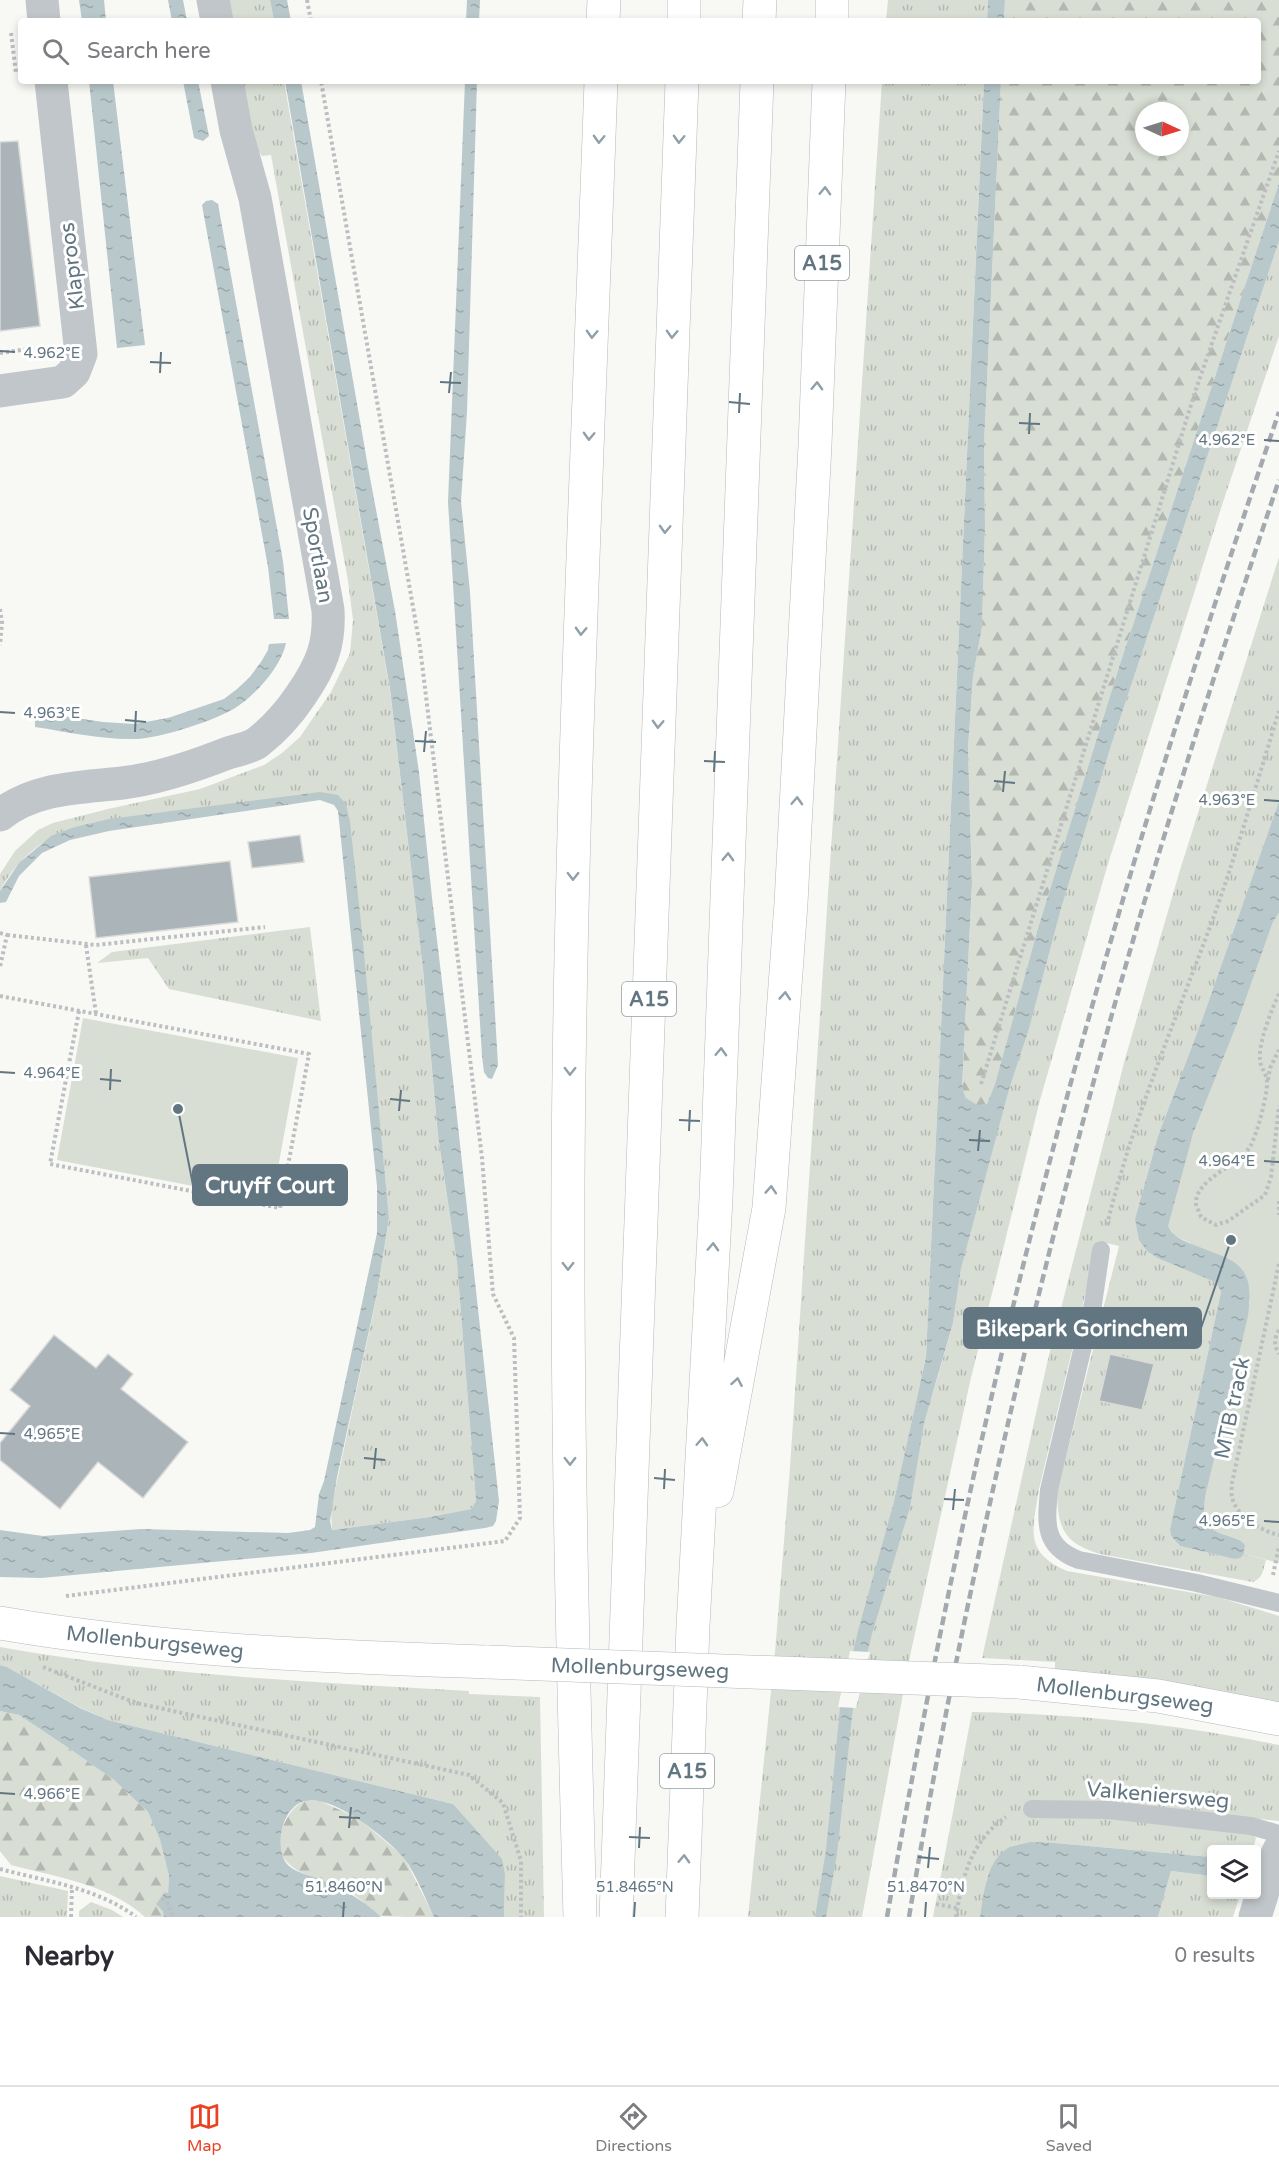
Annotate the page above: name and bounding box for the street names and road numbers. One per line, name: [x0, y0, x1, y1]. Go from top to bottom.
street label: Klaproos: [55, 221, 90, 311]
road number: A15: [795, 246, 849, 280]
street label: Sportlaan: [297, 505, 338, 605]
road number: A15: [622, 982, 676, 1016]
street label: MTB track: [1209, 1355, 1255, 1461]
street label: Mollenburgseweg: [65, 1621, 245, 1664]
street label: Mollenburgseweg: [550, 1653, 730, 1684]
street label: Mollenburgseweg: [1035, 1672, 1215, 1719]
road number: A15: [660, 1754, 714, 1788]
street label: Valkeniersweg: [1086, 1777, 1230, 1814]

